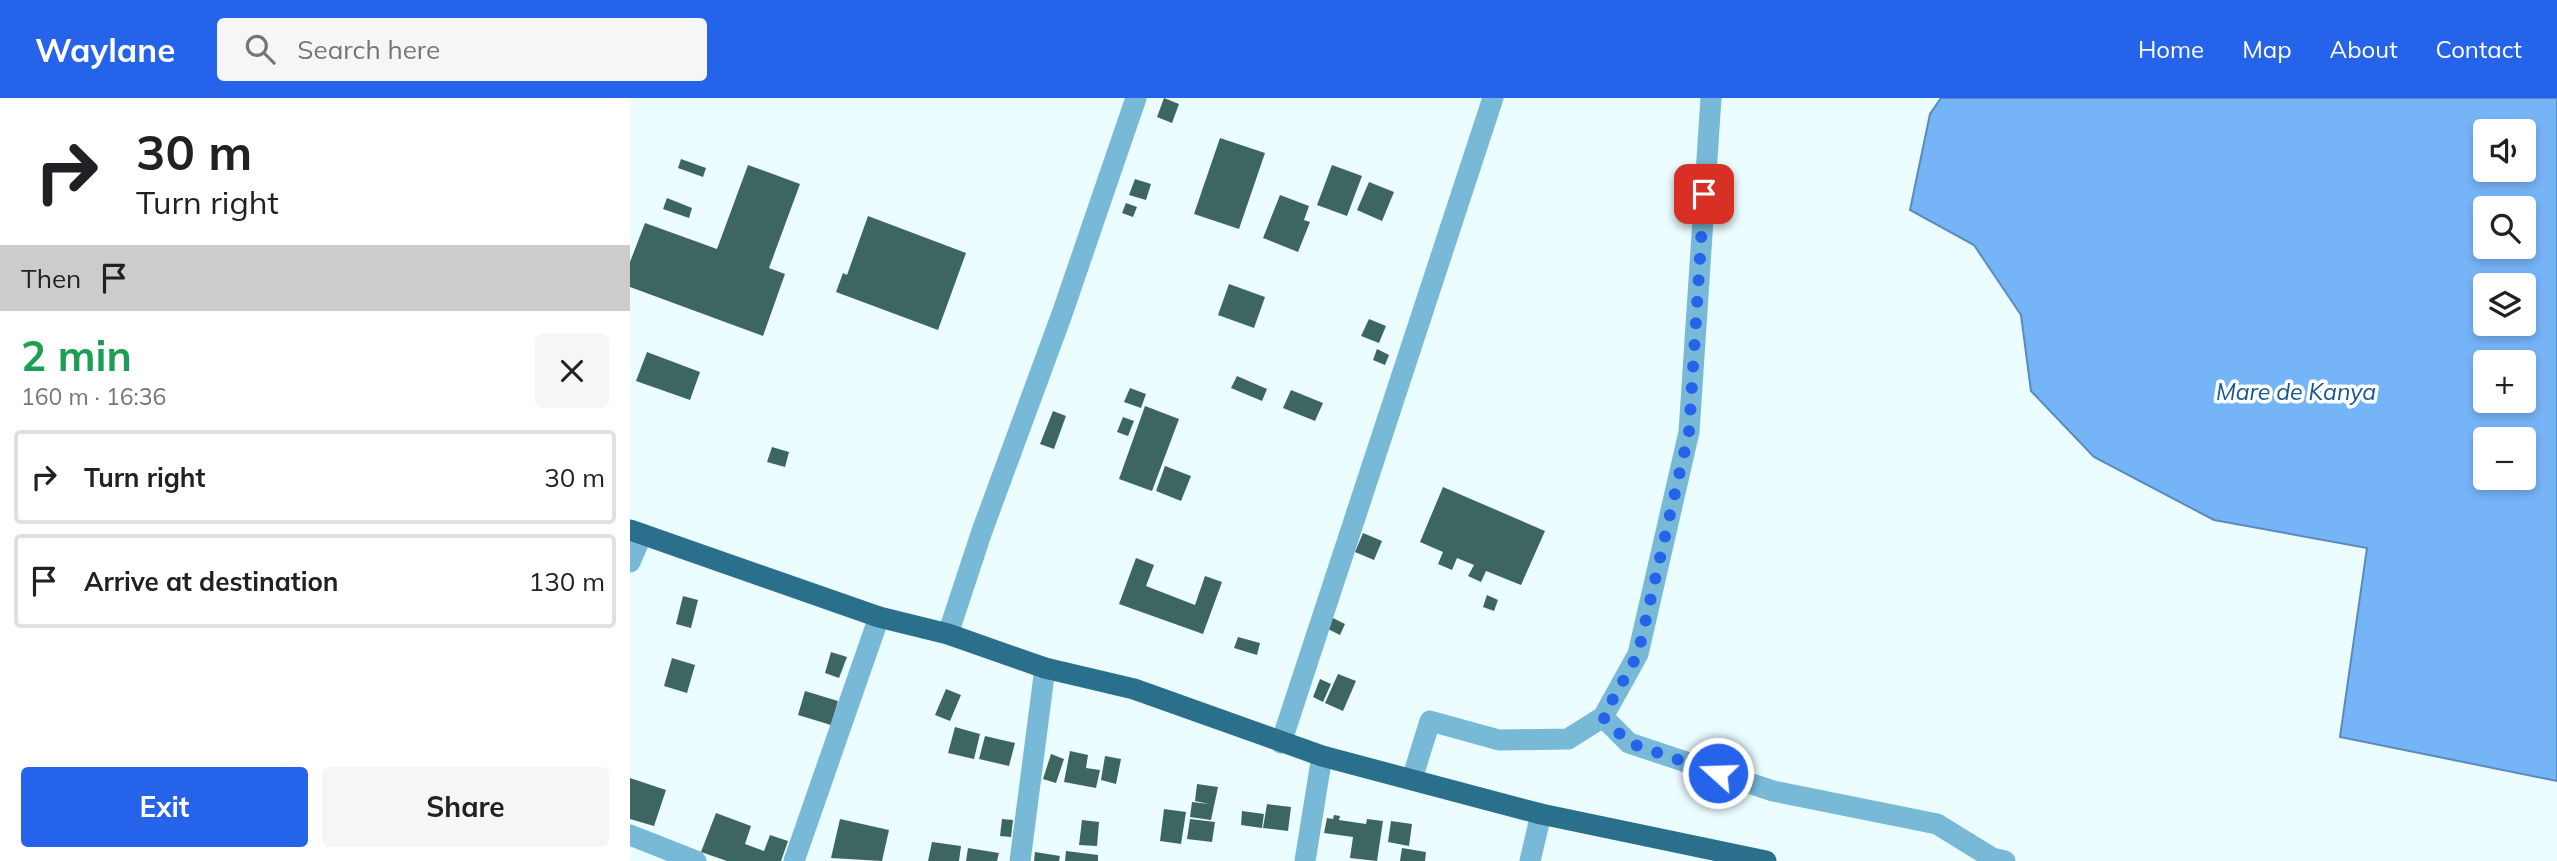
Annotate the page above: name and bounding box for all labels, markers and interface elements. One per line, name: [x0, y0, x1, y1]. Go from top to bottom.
search box: [217, 18, 707, 81]
text: Waylane: [35, 29, 175, 70]
icon: search: [241, 30, 279, 68]
text: Search here: [297, 33, 440, 66]
text: Home: [2138, 34, 2204, 64]
text: Map: [2242, 34, 2292, 64]
text: About: [2330, 34, 2398, 64]
text: Contact: [2436, 34, 2522, 64]
map controls: [2473, 119, 2536, 490]
button: sound: [2473, 119, 2536, 182]
text: 30 m: [136, 121, 252, 182]
icon: right: [21, 126, 112, 217]
pin: [1674, 164, 1734, 224]
icon: arrive: [1685, 175, 1723, 213]
text: Turn right: [136, 182, 279, 222]
button: search: [2473, 196, 2536, 259]
icon: arrive: [95, 259, 133, 297]
text: Then: [21, 262, 81, 295]
button: layers: [2473, 273, 2536, 336]
text: 2 min: [21, 329, 132, 382]
button: close: [535, 334, 609, 408]
button: +: [2473, 350, 2536, 413]
water label: Mare de Kanya: [2216, 377, 2376, 406]
text: 160 m · 16:36: [21, 382, 166, 411]
button: −: [2473, 427, 2536, 490]
icon: right: [25, 458, 63, 496]
text: Turn right: [84, 461, 205, 494]
text: 30 m: [544, 461, 605, 494]
icon: arrive: [25, 562, 63, 600]
text: Arrive at destination: [84, 565, 339, 598]
text: 130 m: [529, 565, 605, 598]
position arrow: [1681, 736, 1755, 810]
button: Exit: [21, 767, 308, 847]
button: Share: [322, 767, 609, 847]

